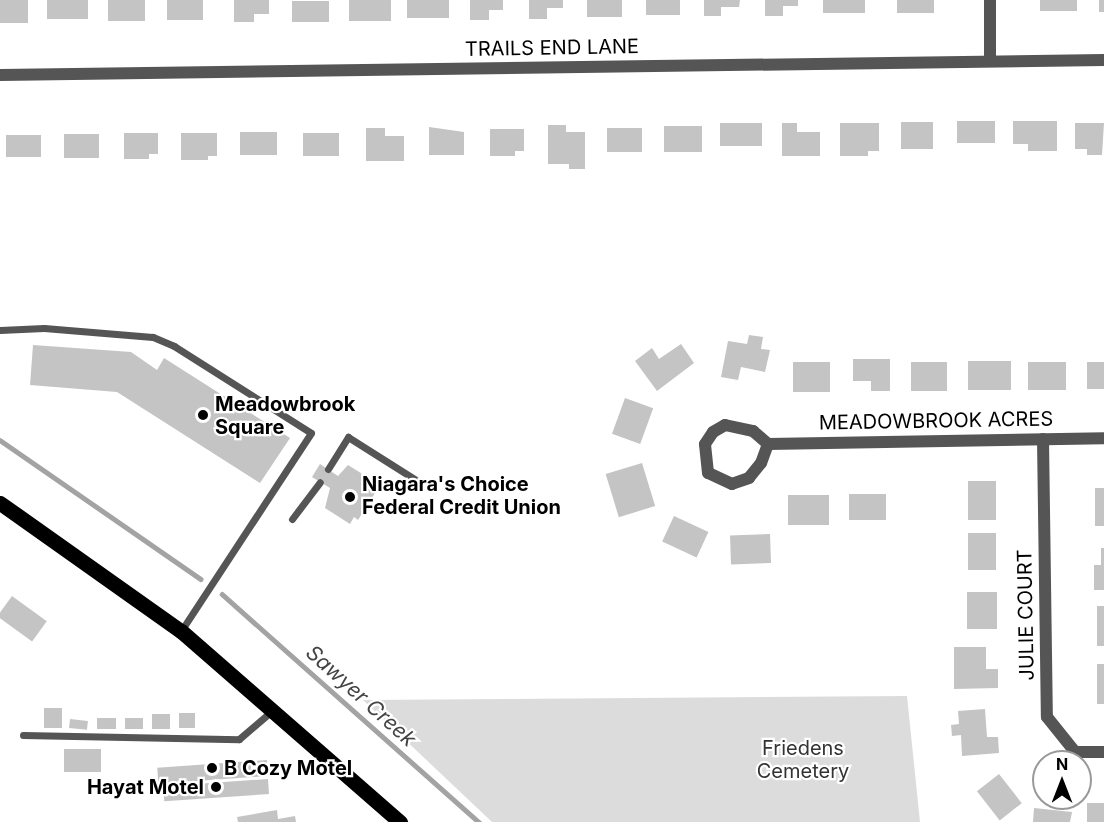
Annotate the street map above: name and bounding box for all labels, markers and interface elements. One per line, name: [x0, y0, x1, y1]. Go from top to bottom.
street label: TRAILS END LANE: [465, 34, 639, 62]
place label: Meadowbrook Square: [215, 392, 355, 439]
street label: MEADOWBROOK ACRES: [819, 407, 1053, 435]
marker: Meadowbrook Square: [196, 408, 210, 422]
place label: Niagara's Choice Federal Credit Union: [362, 473, 561, 520]
marker: Niagara's Choice Federal Credit Union: [343, 490, 357, 504]
street label: JULIE COURT: [1013, 549, 1039, 681]
water label: Sawyer Creek: [301, 640, 421, 752]
park label: Friedens Cemetery: [757, 736, 849, 783]
north arrow: [1032, 750, 1092, 810]
text: N: [1056, 754, 1068, 774]
place label: B Cozy Motel: [224, 756, 352, 780]
marker: B Cozy Motel: [205, 761, 219, 775]
place label: Hayat Motel: [87, 775, 204, 799]
marker: Hayat Motel: [209, 780, 223, 794]

